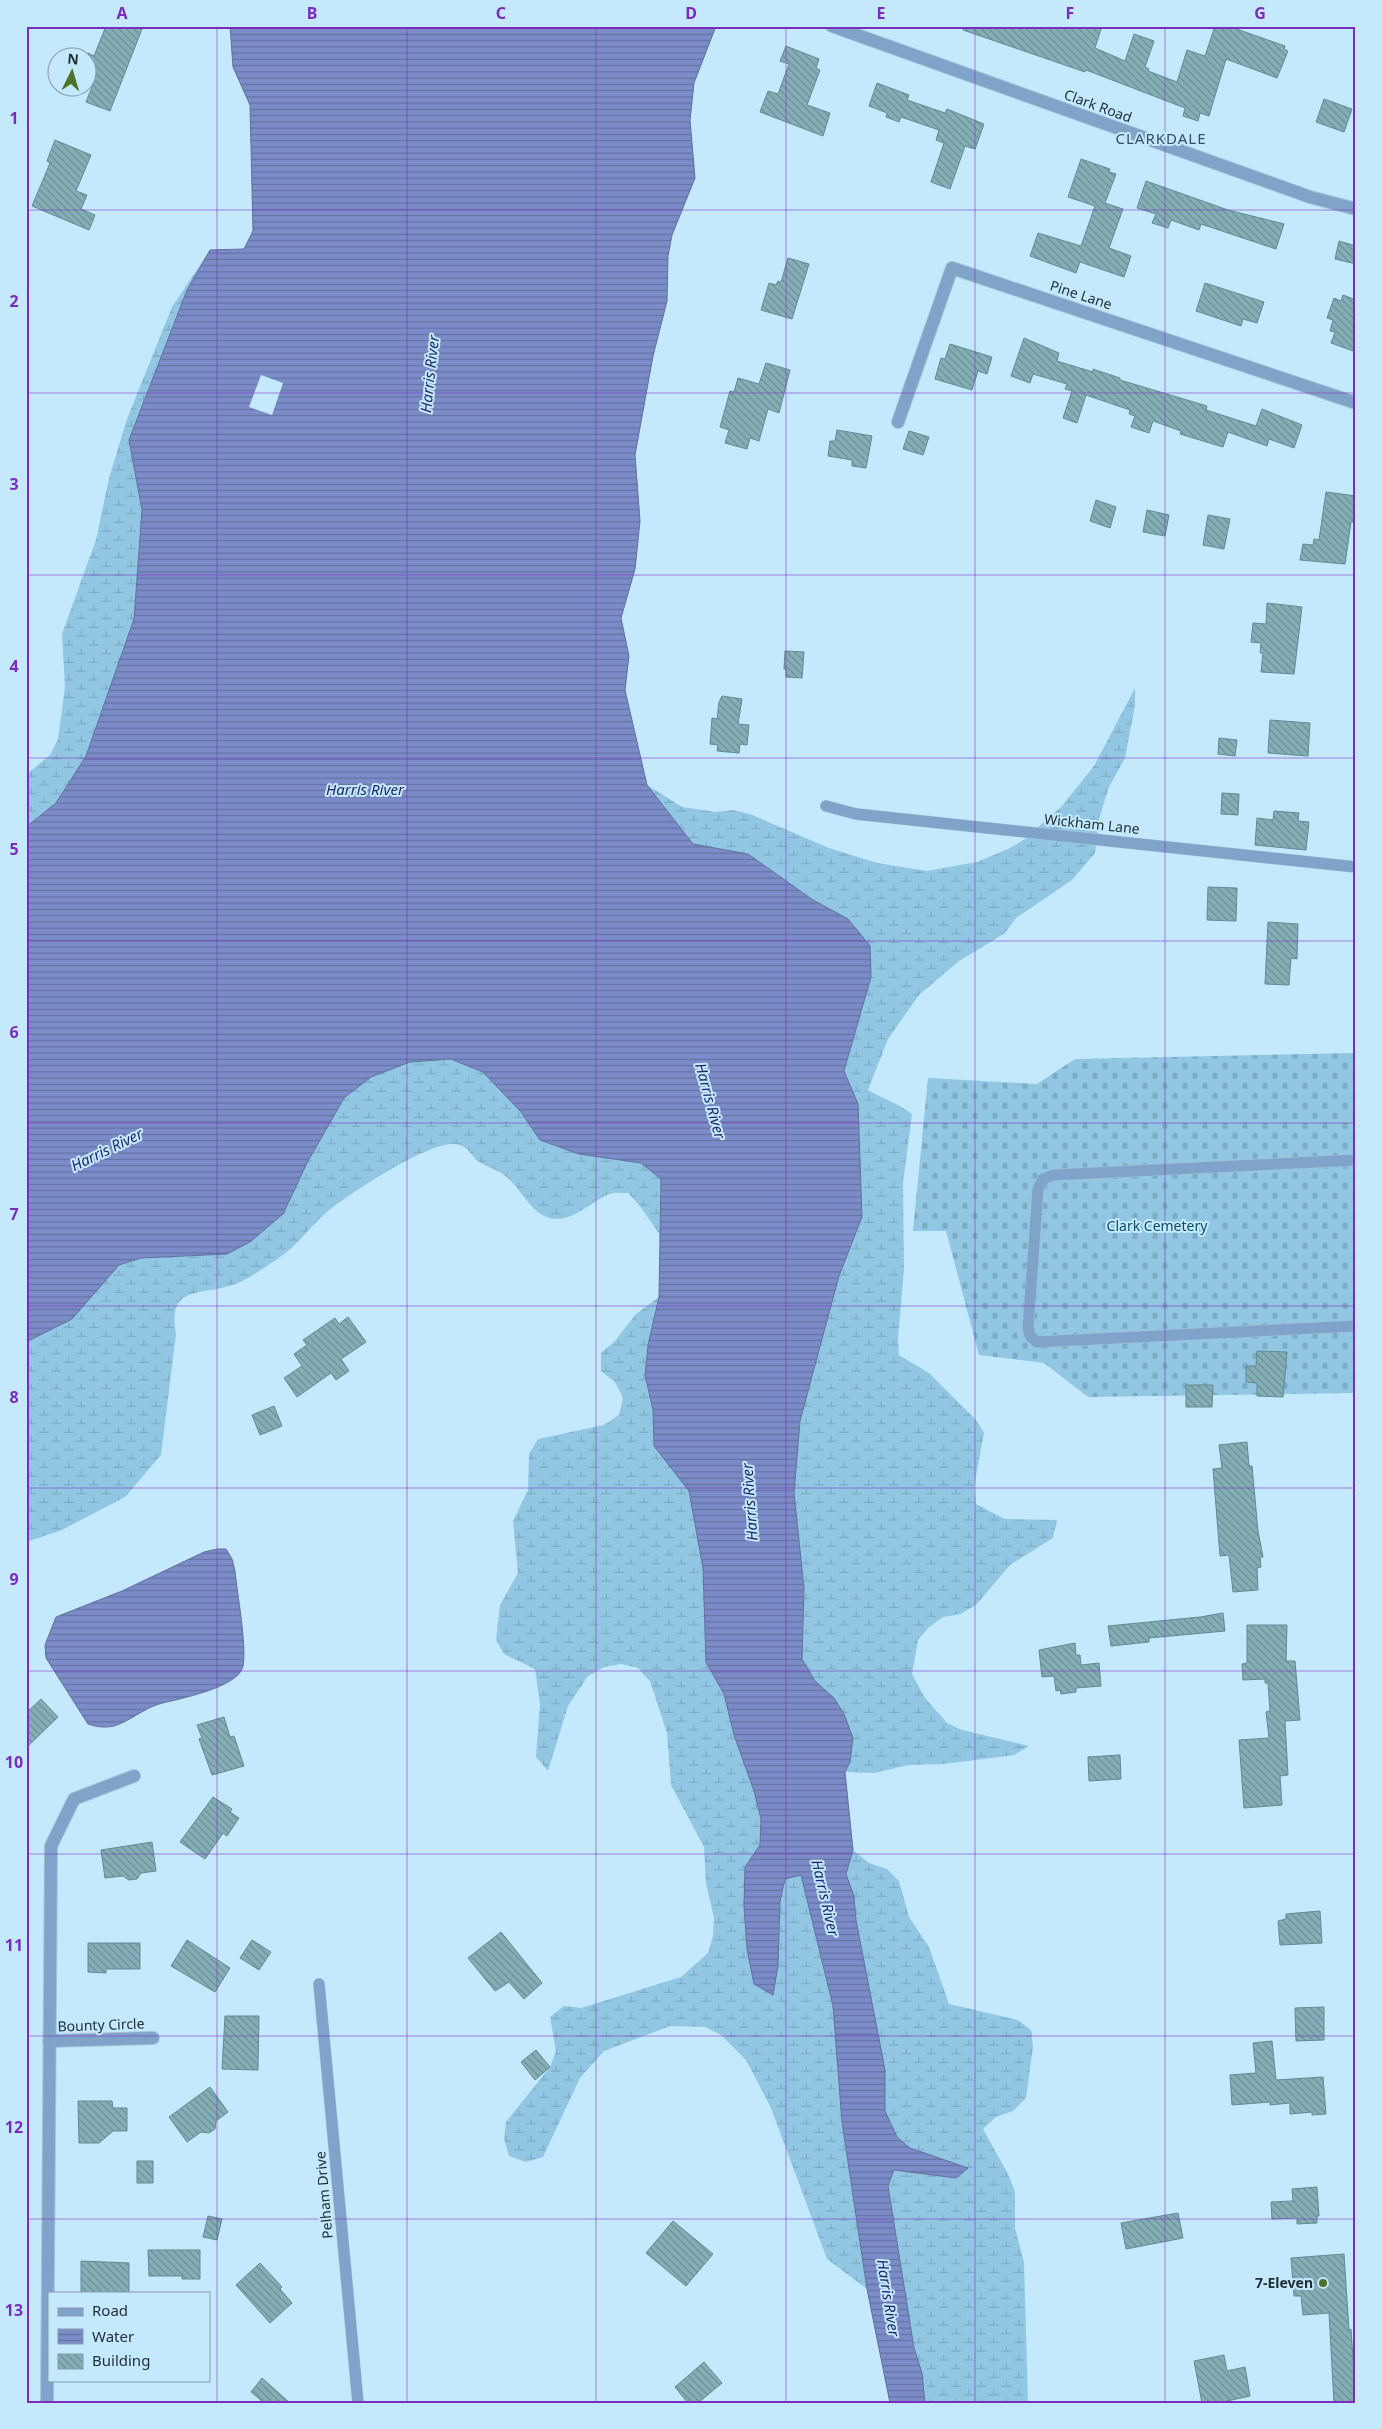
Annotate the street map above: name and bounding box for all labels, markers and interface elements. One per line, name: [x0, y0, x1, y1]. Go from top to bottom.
text: A: [116, 2, 128, 24]
text: B: [307, 2, 317, 24]
text: C: [496, 2, 506, 24]
text: D: [685, 2, 697, 24]
text: E: [877, 2, 886, 24]
text: F: [1066, 2, 1074, 24]
text: G: [1254, 2, 1266, 24]
north arrow: [48, 48, 98, 98]
text: N: [67, 49, 80, 69]
street label: Clark Road: [1062, 84, 1135, 127]
text: 1: [9, 107, 19, 129]
district label: CLARKDALE: [1116, 128, 1206, 148]
street label: Pine Lane: [1048, 276, 1115, 313]
text: 2: [9, 290, 19, 312]
water label: Harris River: [415, 333, 443, 414]
text: 3: [9, 473, 19, 495]
text: 4: [9, 655, 19, 677]
water label: Harris River: [326, 779, 405, 799]
street label: Wickham Lane: [1043, 809, 1141, 838]
text: 5: [9, 838, 19, 860]
text: 6: [9, 1021, 19, 1043]
water label: Harris River: [691, 1061, 731, 1142]
water label: Harris River: [67, 1123, 147, 1175]
text: 7: [9, 1203, 19, 1225]
park label: Clark Cemetery: [1107, 1216, 1208, 1235]
text: 8: [9, 1386, 19, 1408]
water label: Harris River: [736, 1462, 762, 1542]
text: 9: [9, 1568, 19, 1590]
text: 10: [5, 1751, 23, 1773]
water label: Harris River: [807, 1858, 845, 1939]
text: 11: [5, 1934, 23, 1956]
street label: Bounty Circle: [57, 2013, 145, 2036]
text: 12: [5, 2116, 23, 2138]
street label: Pelham Drive: [310, 2150, 337, 2240]
water label: Harris River: [873, 2258, 905, 2339]
place label: 7-Eleven: [1255, 2273, 1313, 2292]
marker: 7-Eleven: [1317, 2277, 1329, 2289]
legend: [48, 2292, 210, 2382]
text: 13: [5, 2299, 23, 2321]
text: Road: [92, 2300, 128, 2320]
text: Water: [92, 2326, 134, 2346]
text: Building: [92, 2350, 150, 2370]

